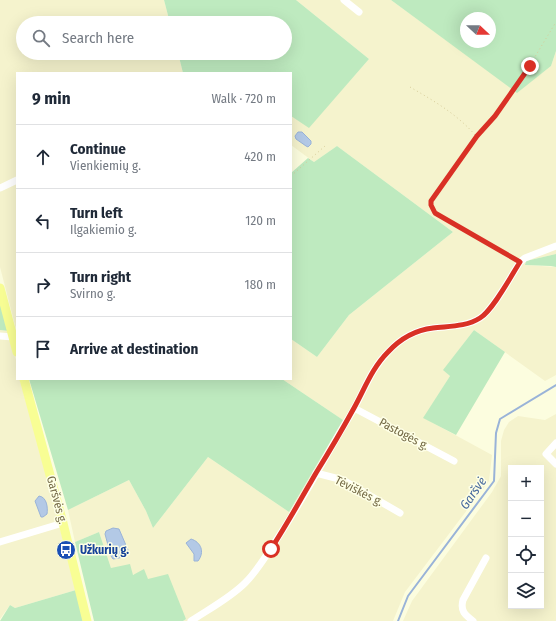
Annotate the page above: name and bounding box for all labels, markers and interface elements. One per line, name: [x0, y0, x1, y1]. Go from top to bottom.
north arrow: [460, 12, 496, 48]
search box: [16, 16, 292, 60]
icon: search: [30, 27, 52, 49]
text: Search here: [62, 29, 134, 47]
route end: [521, 57, 539, 75]
text: 9 min: [32, 88, 71, 109]
text: Walk · 720 m: [211, 91, 276, 106]
text: Continue: [70, 140, 126, 158]
icon: ahead: [32, 146, 54, 168]
text: 420 m: [244, 149, 276, 164]
text: Vienkiemių g.: [70, 158, 141, 173]
text: Turn left: [70, 204, 123, 222]
icon: left: [32, 210, 54, 232]
text: 120 m: [245, 213, 276, 228]
text: Ilgakiemio g.: [70, 222, 137, 237]
text: Turn right: [70, 268, 131, 286]
icon: right: [32, 274, 54, 296]
text: 180 m: [245, 277, 276, 292]
text: Svirno g.: [70, 286, 116, 301]
icon: arrive: [32, 338, 54, 360]
text: Arrive at destination: [70, 340, 198, 358]
street label: Pastogės g.: [377, 415, 432, 453]
map controls: [508, 465, 544, 609]
button: +: [508, 465, 544, 501]
street label: Tėviškės g.: [333, 473, 386, 509]
street label: Garšvės g.: [44, 474, 70, 526]
water label: Garšvė: [457, 474, 489, 512]
button: −: [508, 501, 544, 537]
button: locate: [508, 537, 544, 573]
bus stop icon: Užkurių g.: [55, 539, 77, 561]
route start: [262, 540, 280, 558]
place label: Užkurių g.: [80, 543, 129, 558]
button: layers: [508, 573, 544, 609]

